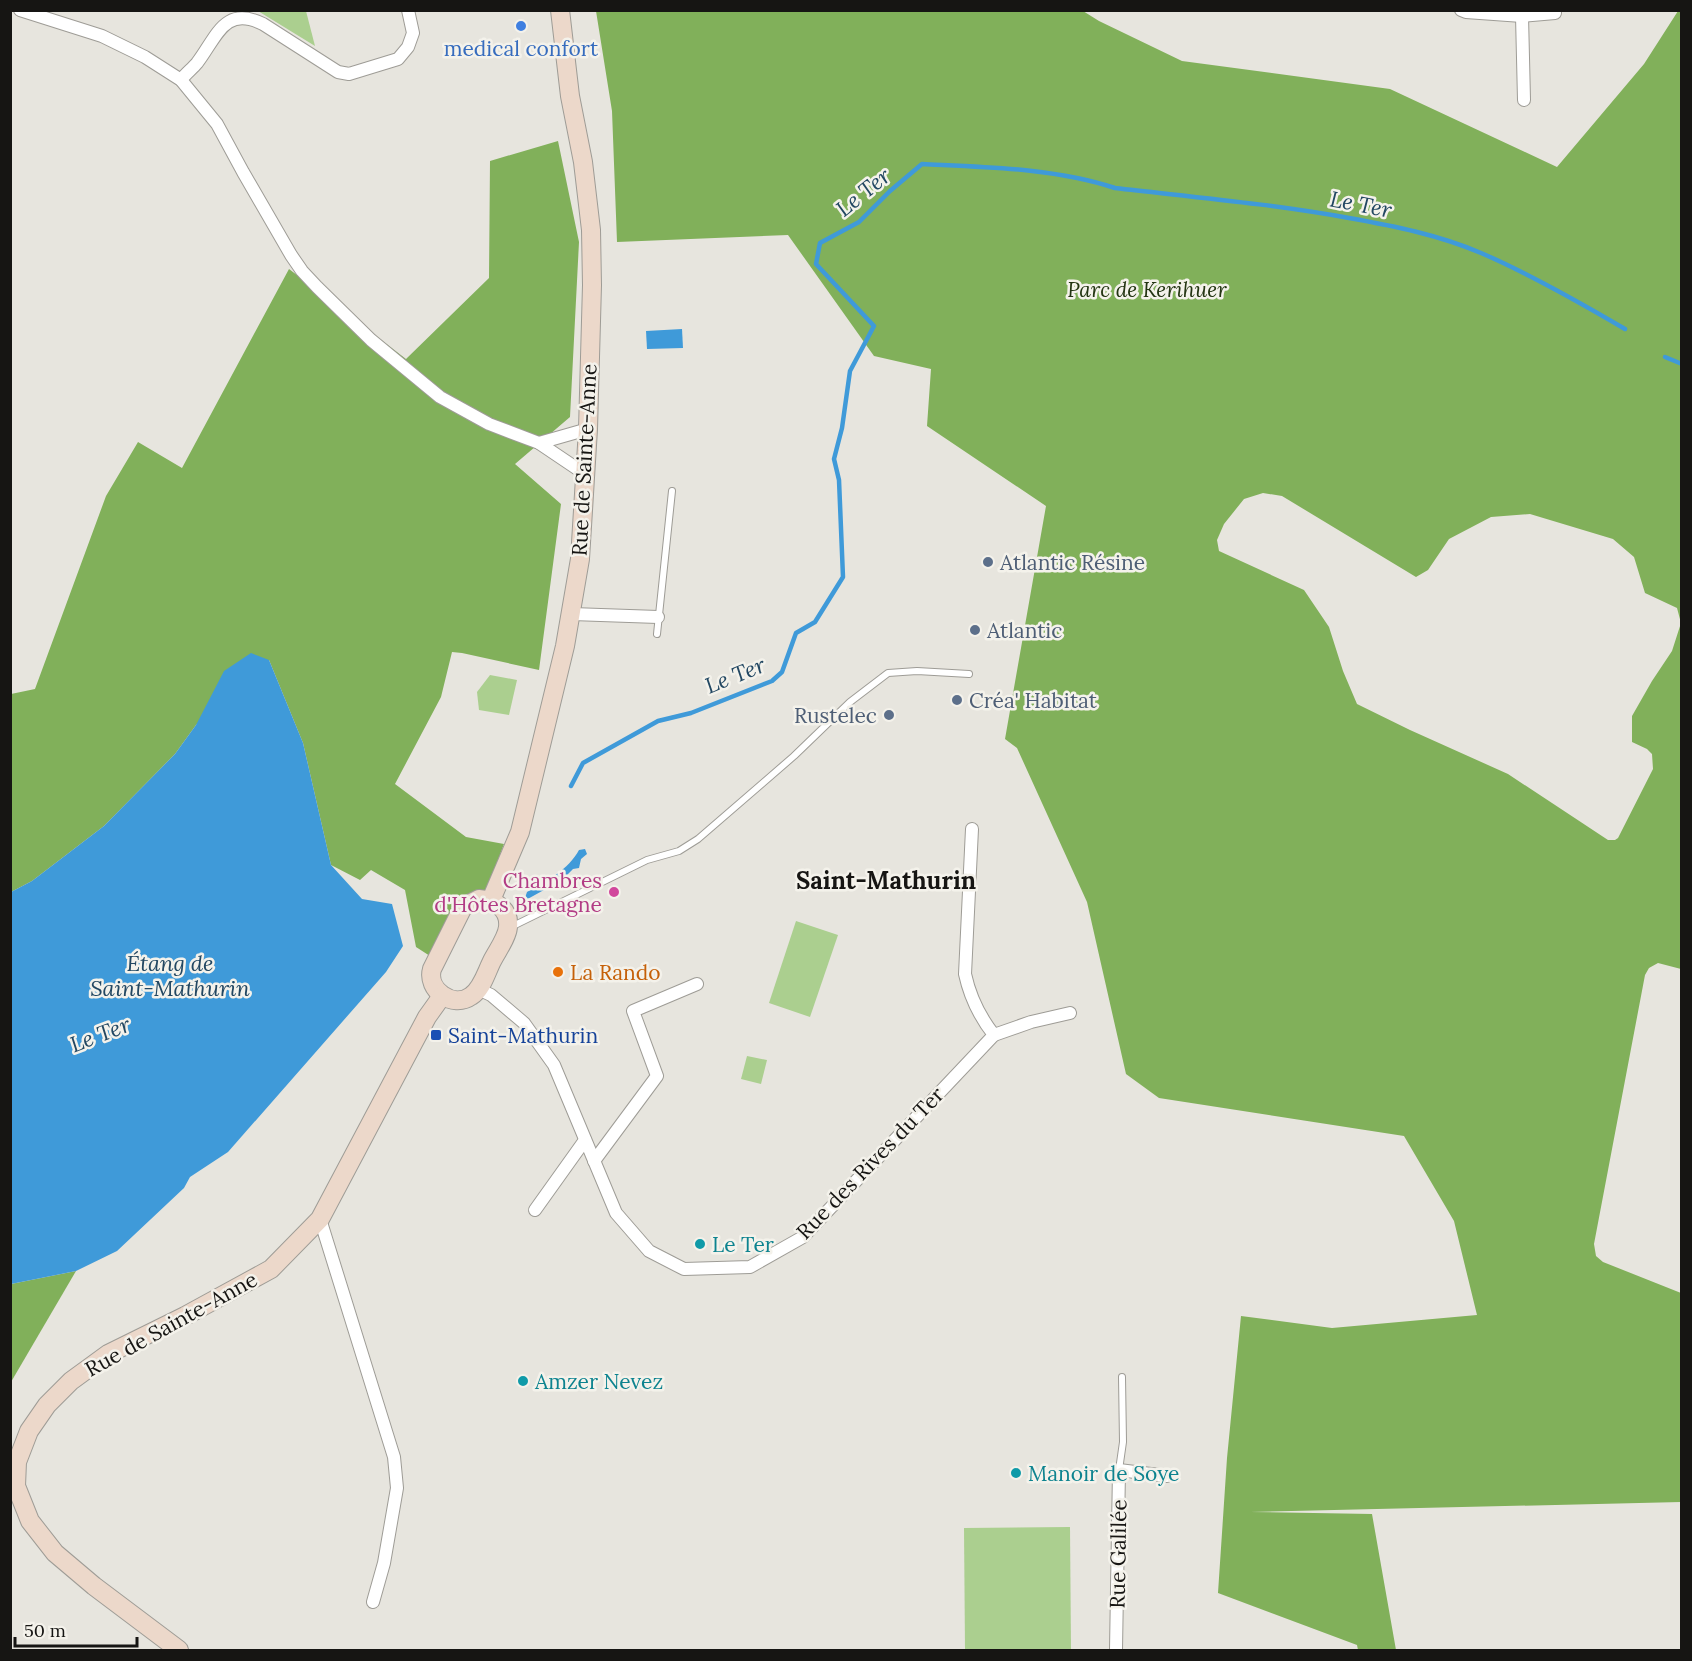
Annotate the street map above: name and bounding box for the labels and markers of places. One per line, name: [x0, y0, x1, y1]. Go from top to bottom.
marker: medical confort: [514, 19, 528, 33]
place label: medical confort: [444, 35, 599, 62]
place label: Atlantic Résine: [999, 549, 1145, 576]
marker: Atlantic Résine: [981, 555, 995, 569]
place label: Atlantic: [986, 617, 1062, 644]
marker: Atlantic: [968, 623, 982, 637]
place label: Créa' Habitat: [969, 687, 1098, 714]
marker: Créa' Habitat: [950, 693, 964, 707]
place label: Rustelec: [794, 702, 877, 729]
marker: Rustelec: [882, 708, 896, 722]
place label: Chambres d'Hôtes Bretagne: [434, 867, 602, 918]
marker: Chambres d'Hôtes Bretagne: [607, 885, 621, 899]
place label: La Rando: [570, 959, 661, 986]
marker: La Rando: [551, 965, 565, 979]
place label: Saint-Mathurin: [448, 1022, 598, 1049]
marker: Saint-Mathurin: [429, 1028, 443, 1042]
place label: Le Ter: [712, 1231, 774, 1258]
marker: Le Ter: [693, 1237, 707, 1251]
place label: Amzer Nevez: [534, 1368, 663, 1395]
marker: Amzer Nevez: [516, 1374, 530, 1388]
place label: Manoir de Soye: [1028, 1460, 1179, 1487]
marker: Manoir de Soye: [1009, 1466, 1023, 1480]

